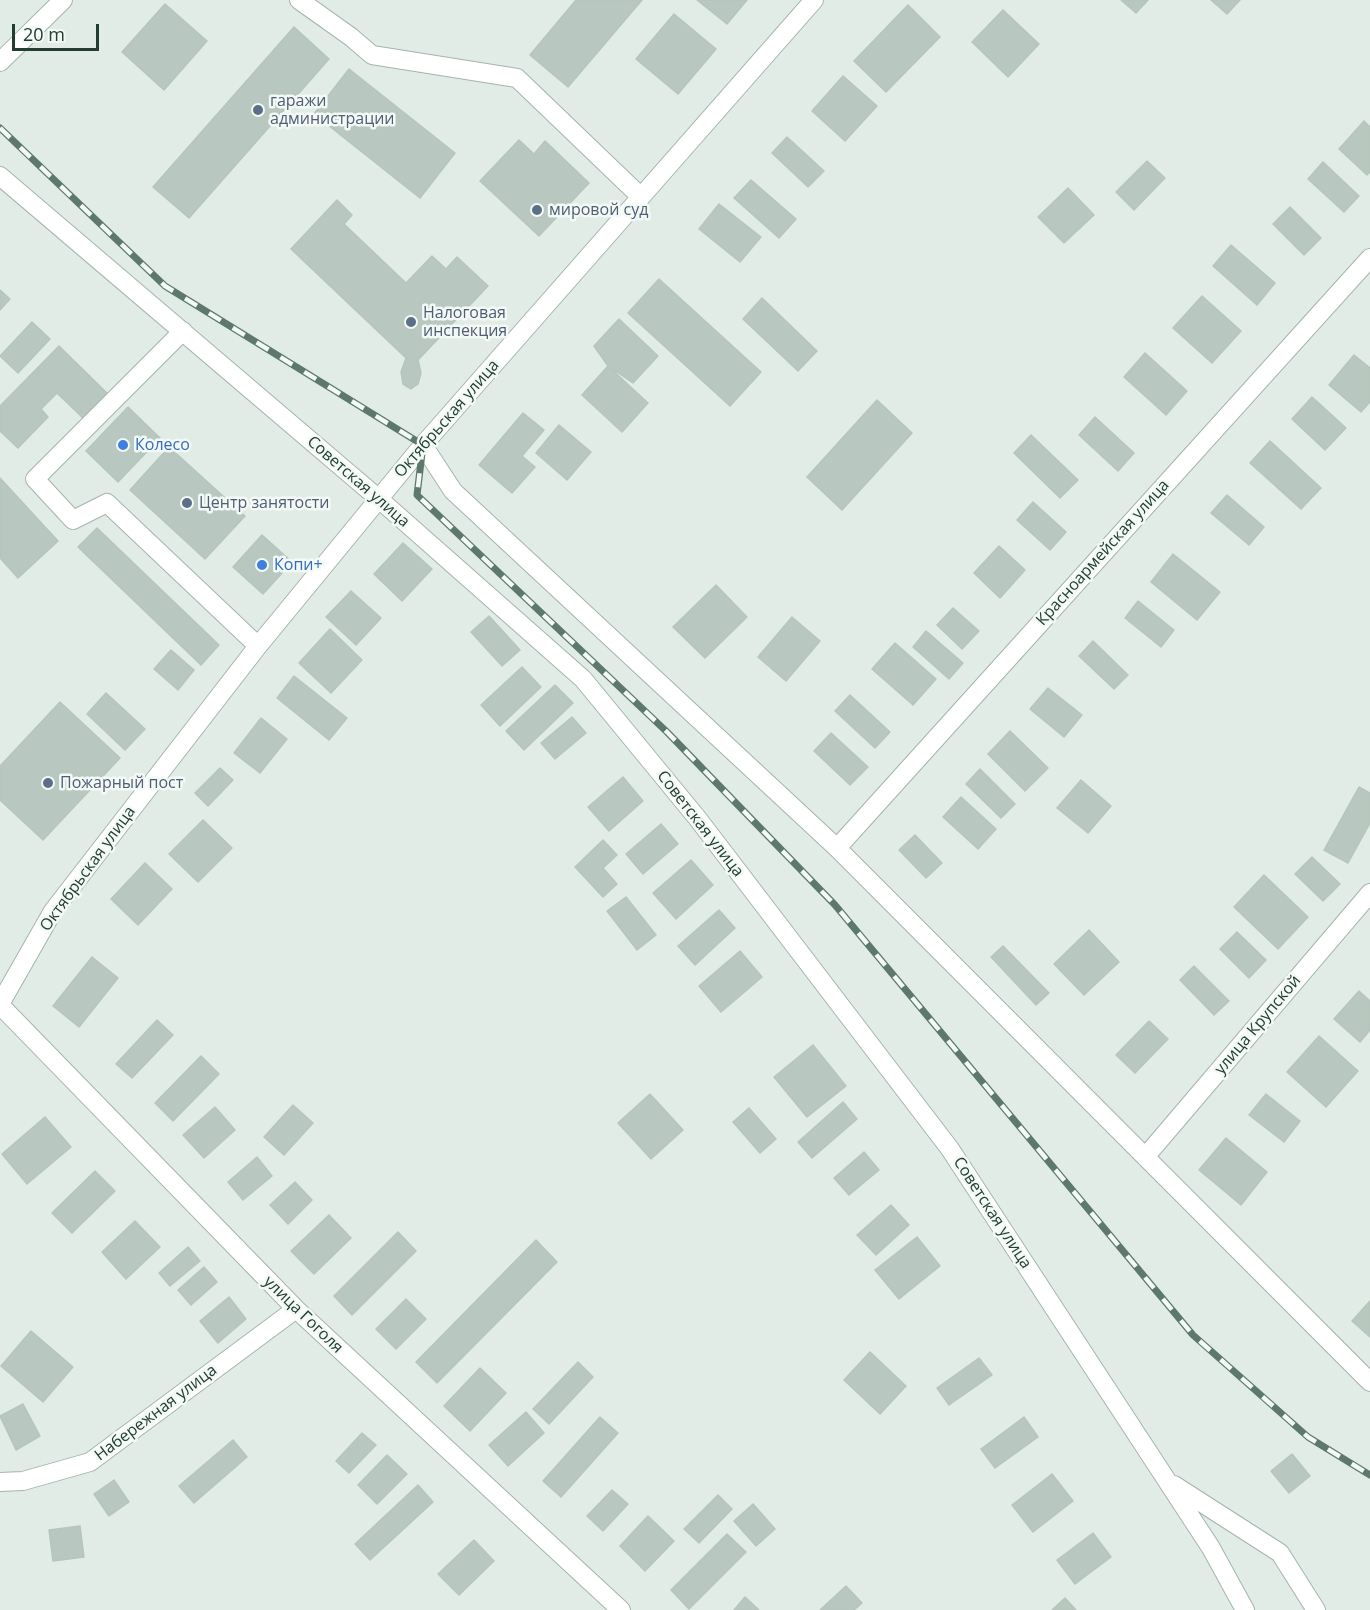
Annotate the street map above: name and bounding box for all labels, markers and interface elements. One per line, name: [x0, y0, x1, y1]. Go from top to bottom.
scale bar: [15, 12, 102, 50]
text: 20 m: [23, 22, 65, 46]
place label: гаражи администрации: [270, 91, 395, 129]
marker: гаражи администрации: [251, 103, 265, 117]
place label: мировой суд: [549, 200, 648, 220]
marker: мировой суд: [530, 203, 544, 217]
place label: Налоговая инспекция: [423, 303, 507, 341]
marker: Налоговая инспекция: [404, 315, 418, 329]
street label: Октябрьская улица: [391, 356, 503, 482]
street label: Советская улица: [303, 432, 413, 532]
place label: Колесо: [135, 435, 190, 455]
marker: Колесо: [116, 438, 130, 452]
street label: Красноармейская улица: [1032, 476, 1174, 630]
place label: Центр занятости: [199, 493, 330, 513]
marker: Центр занятости: [180, 496, 194, 510]
place label: Копи+: [274, 555, 323, 575]
marker: Копи+: [255, 558, 269, 572]
street label: Советская улица: [653, 767, 747, 881]
place label: Пожарный пост: [60, 773, 183, 793]
marker: Пожарный пост: [41, 776, 55, 790]
street label: Октябрьская улица: [36, 803, 140, 935]
street label: улица Крупской: [1211, 971, 1305, 1079]
street label: Советская улица: [949, 1153, 1035, 1273]
street label: улица Гоголя: [259, 1272, 347, 1358]
street label: Набережная улица: [91, 1361, 221, 1465]

